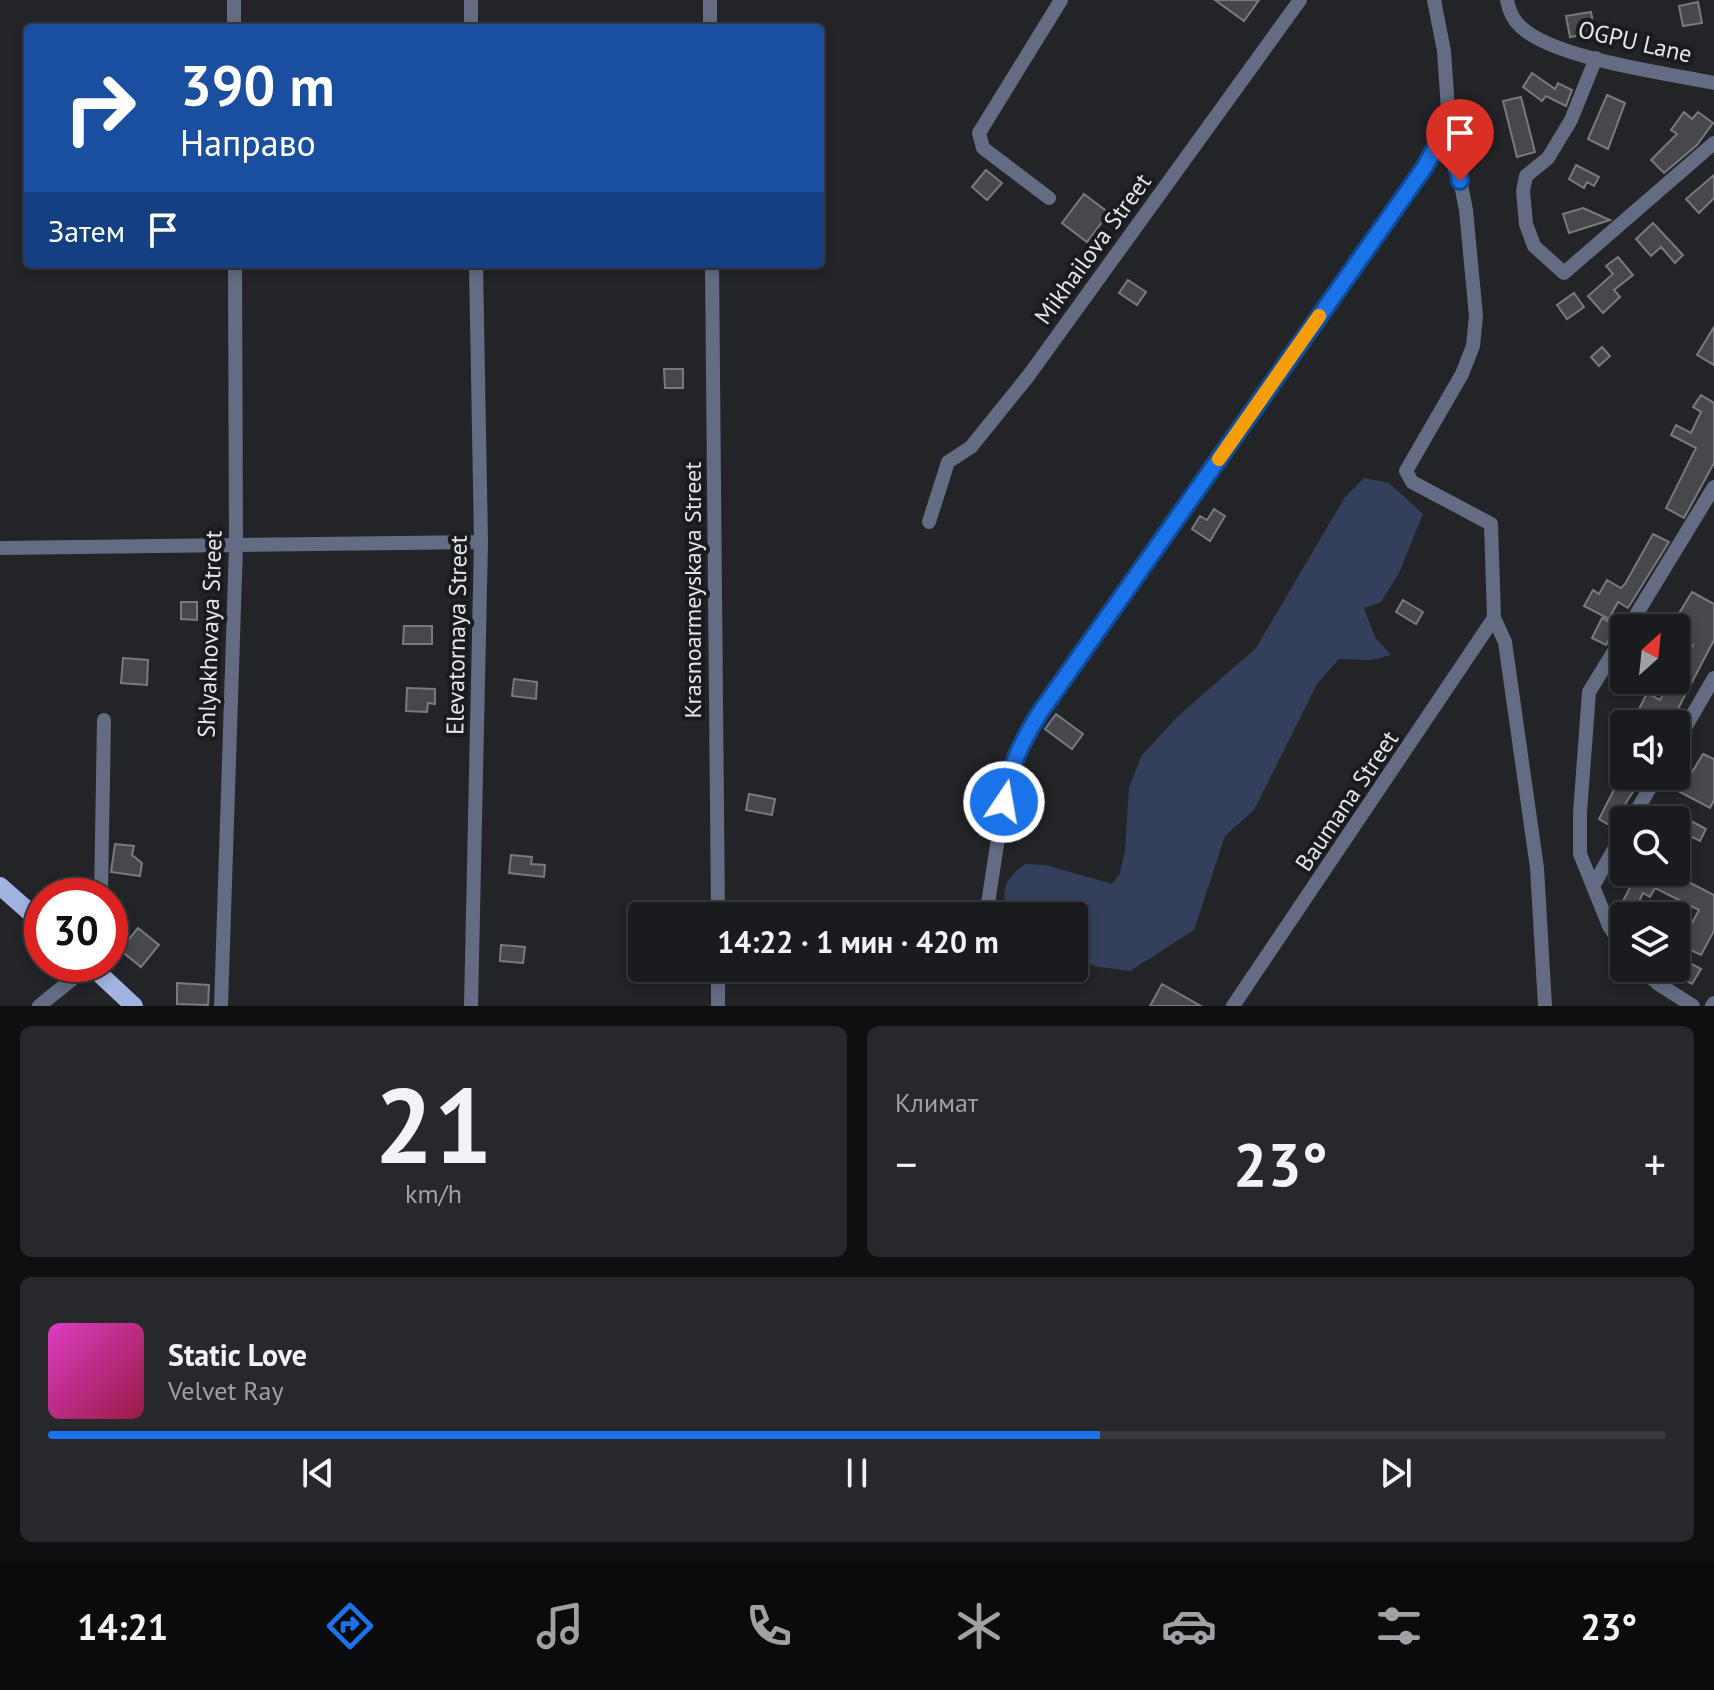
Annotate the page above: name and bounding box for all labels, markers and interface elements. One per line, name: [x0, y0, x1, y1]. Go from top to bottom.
street label: OGPU Lane: [1575, 13, 1695, 70]
text: 390 m: [180, 49, 335, 121]
icon: right: [48, 56, 152, 160]
pin: [1426, 99, 1494, 181]
icon: arrive: [1438, 111, 1482, 155]
text: Направо: [180, 119, 316, 166]
street label: Mikhailova Street: [1027, 167, 1158, 330]
icon: arrive: [141, 208, 185, 252]
text: Затем: [48, 211, 125, 250]
street label: Krasnoarmeyskaya Street: [677, 462, 708, 718]
street label: Shlyakhovaya Street: [190, 530, 229, 738]
street label: Elevatornaya Street: [439, 535, 474, 735]
north arrow: [1610, 614, 1690, 694]
map controls: [1610, 614, 1690, 982]
button: sound: [1610, 710, 1690, 790]
street label: Baumana Street: [1288, 724, 1405, 877]
position arrow: [962, 760, 1046, 844]
button: search: [1610, 806, 1690, 886]
speed limit sign: 30: [24, 878, 128, 982]
button: layers: [1610, 902, 1690, 982]
text: 14:22 · 1 мин · 420 m: [717, 922, 999, 961]
text: 21: [375, 1057, 492, 1192]
text: Климат: [895, 1086, 978, 1119]
text: 23°: [1233, 1125, 1328, 1203]
text: −: [895, 1135, 917, 1192]
text: +: [1644, 1135, 1666, 1192]
text: km/h: [405, 1177, 462, 1210]
text: Static Love: [168, 1335, 307, 1374]
text: Velvet Ray: [168, 1374, 284, 1407]
icon: previous: [296, 1451, 340, 1495]
icon: pause: [835, 1451, 879, 1495]
icon: next: [1374, 1451, 1418, 1495]
icon: directions: [322, 1598, 378, 1654]
icon: music: [532, 1598, 588, 1654]
icon: phone: [741, 1598, 797, 1654]
icon: climate: [951, 1598, 1007, 1654]
icon: car: [1161, 1598, 1217, 1654]
icon: filters: [1371, 1598, 1427, 1654]
text: 14:21: [77, 1603, 168, 1650]
text: 23°: [1580, 1603, 1637, 1650]

